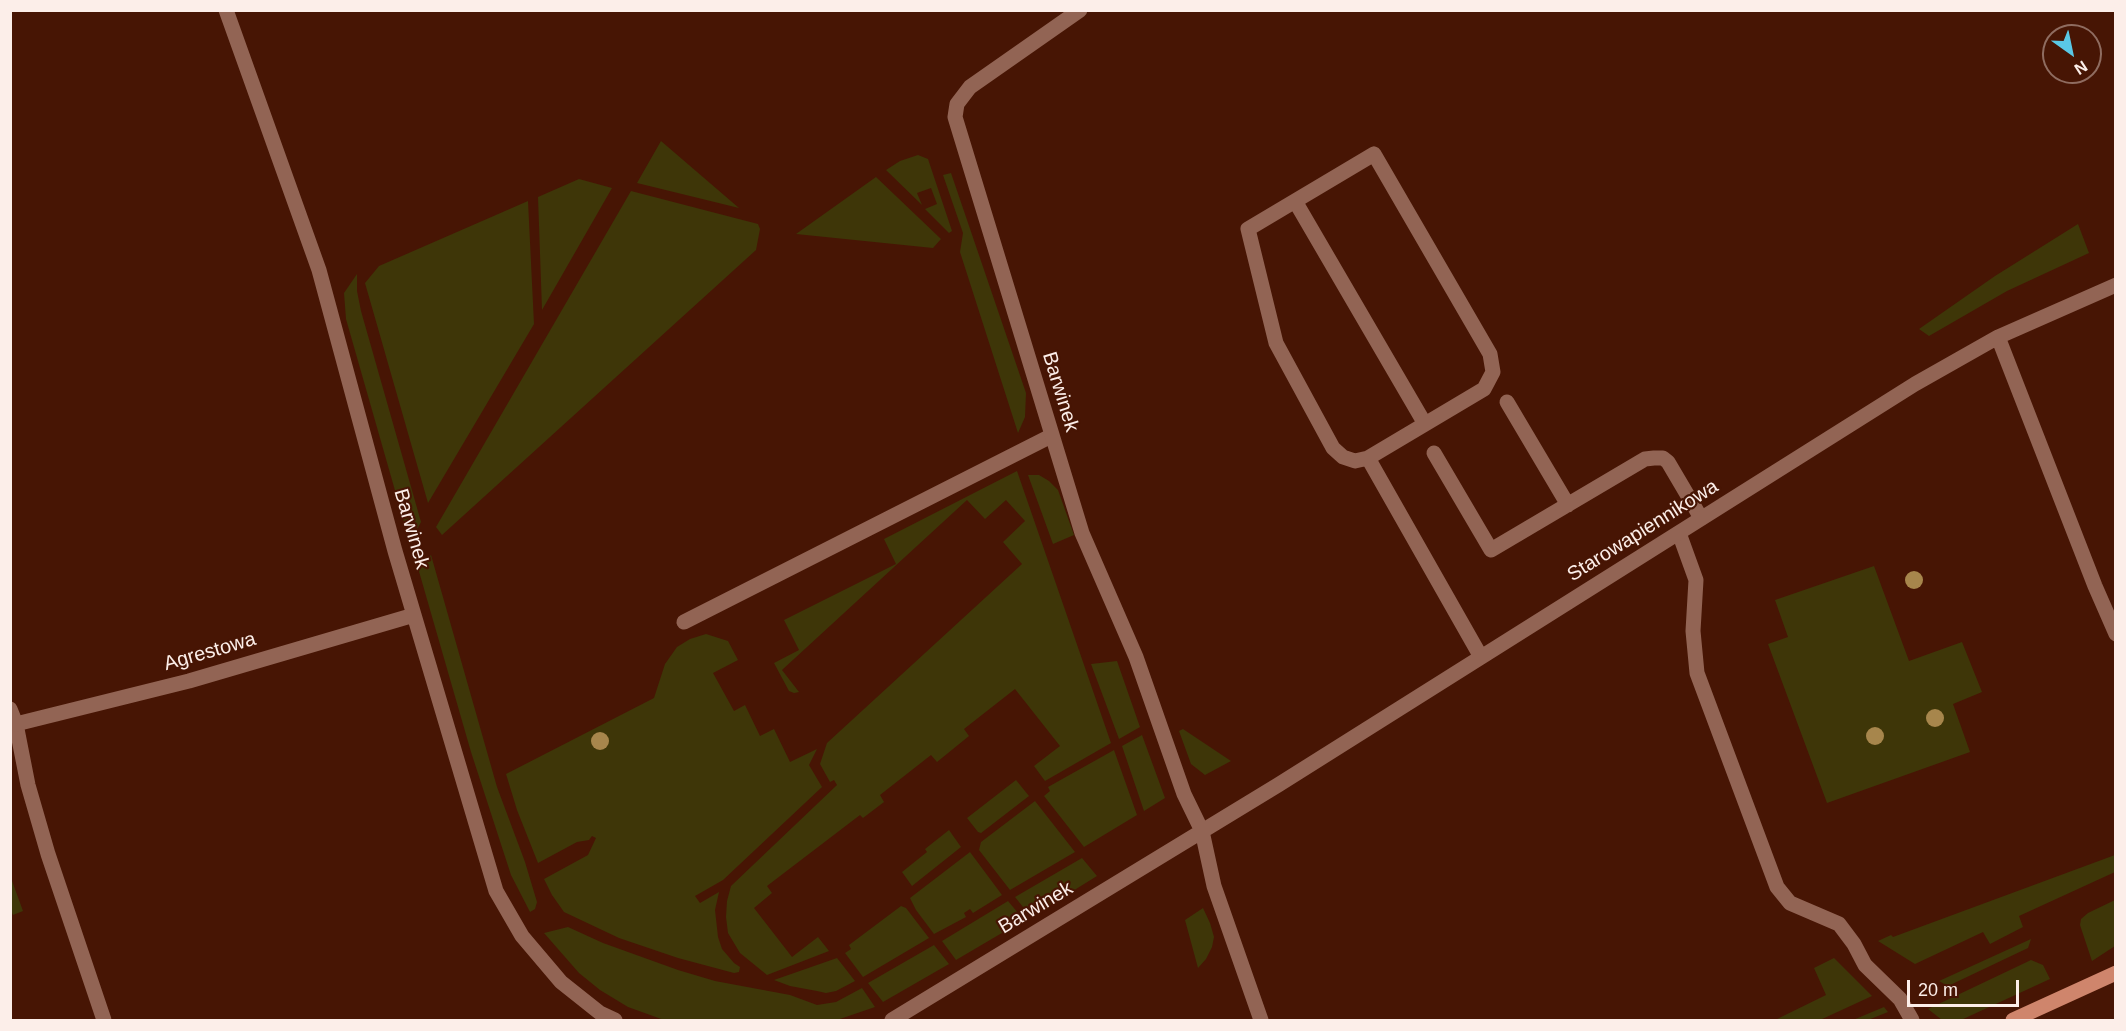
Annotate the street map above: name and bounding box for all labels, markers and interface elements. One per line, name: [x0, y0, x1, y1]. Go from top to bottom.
north arrow: [2042, 24, 2102, 84]
text: N: [2072, 58, 2090, 78]
street label: Barwinek: [1036, 349, 1084, 435]
street label: Starowapiennikowa: [1563, 475, 1723, 587]
street label: Barwinek: [388, 486, 434, 572]
street label: Agrestowa: [161, 627, 259, 677]
street label: Barwinek: [995, 877, 1077, 939]
scale bar: [1910, 968, 2022, 1006]
text: 20 m: [1918, 980, 1958, 1000]

